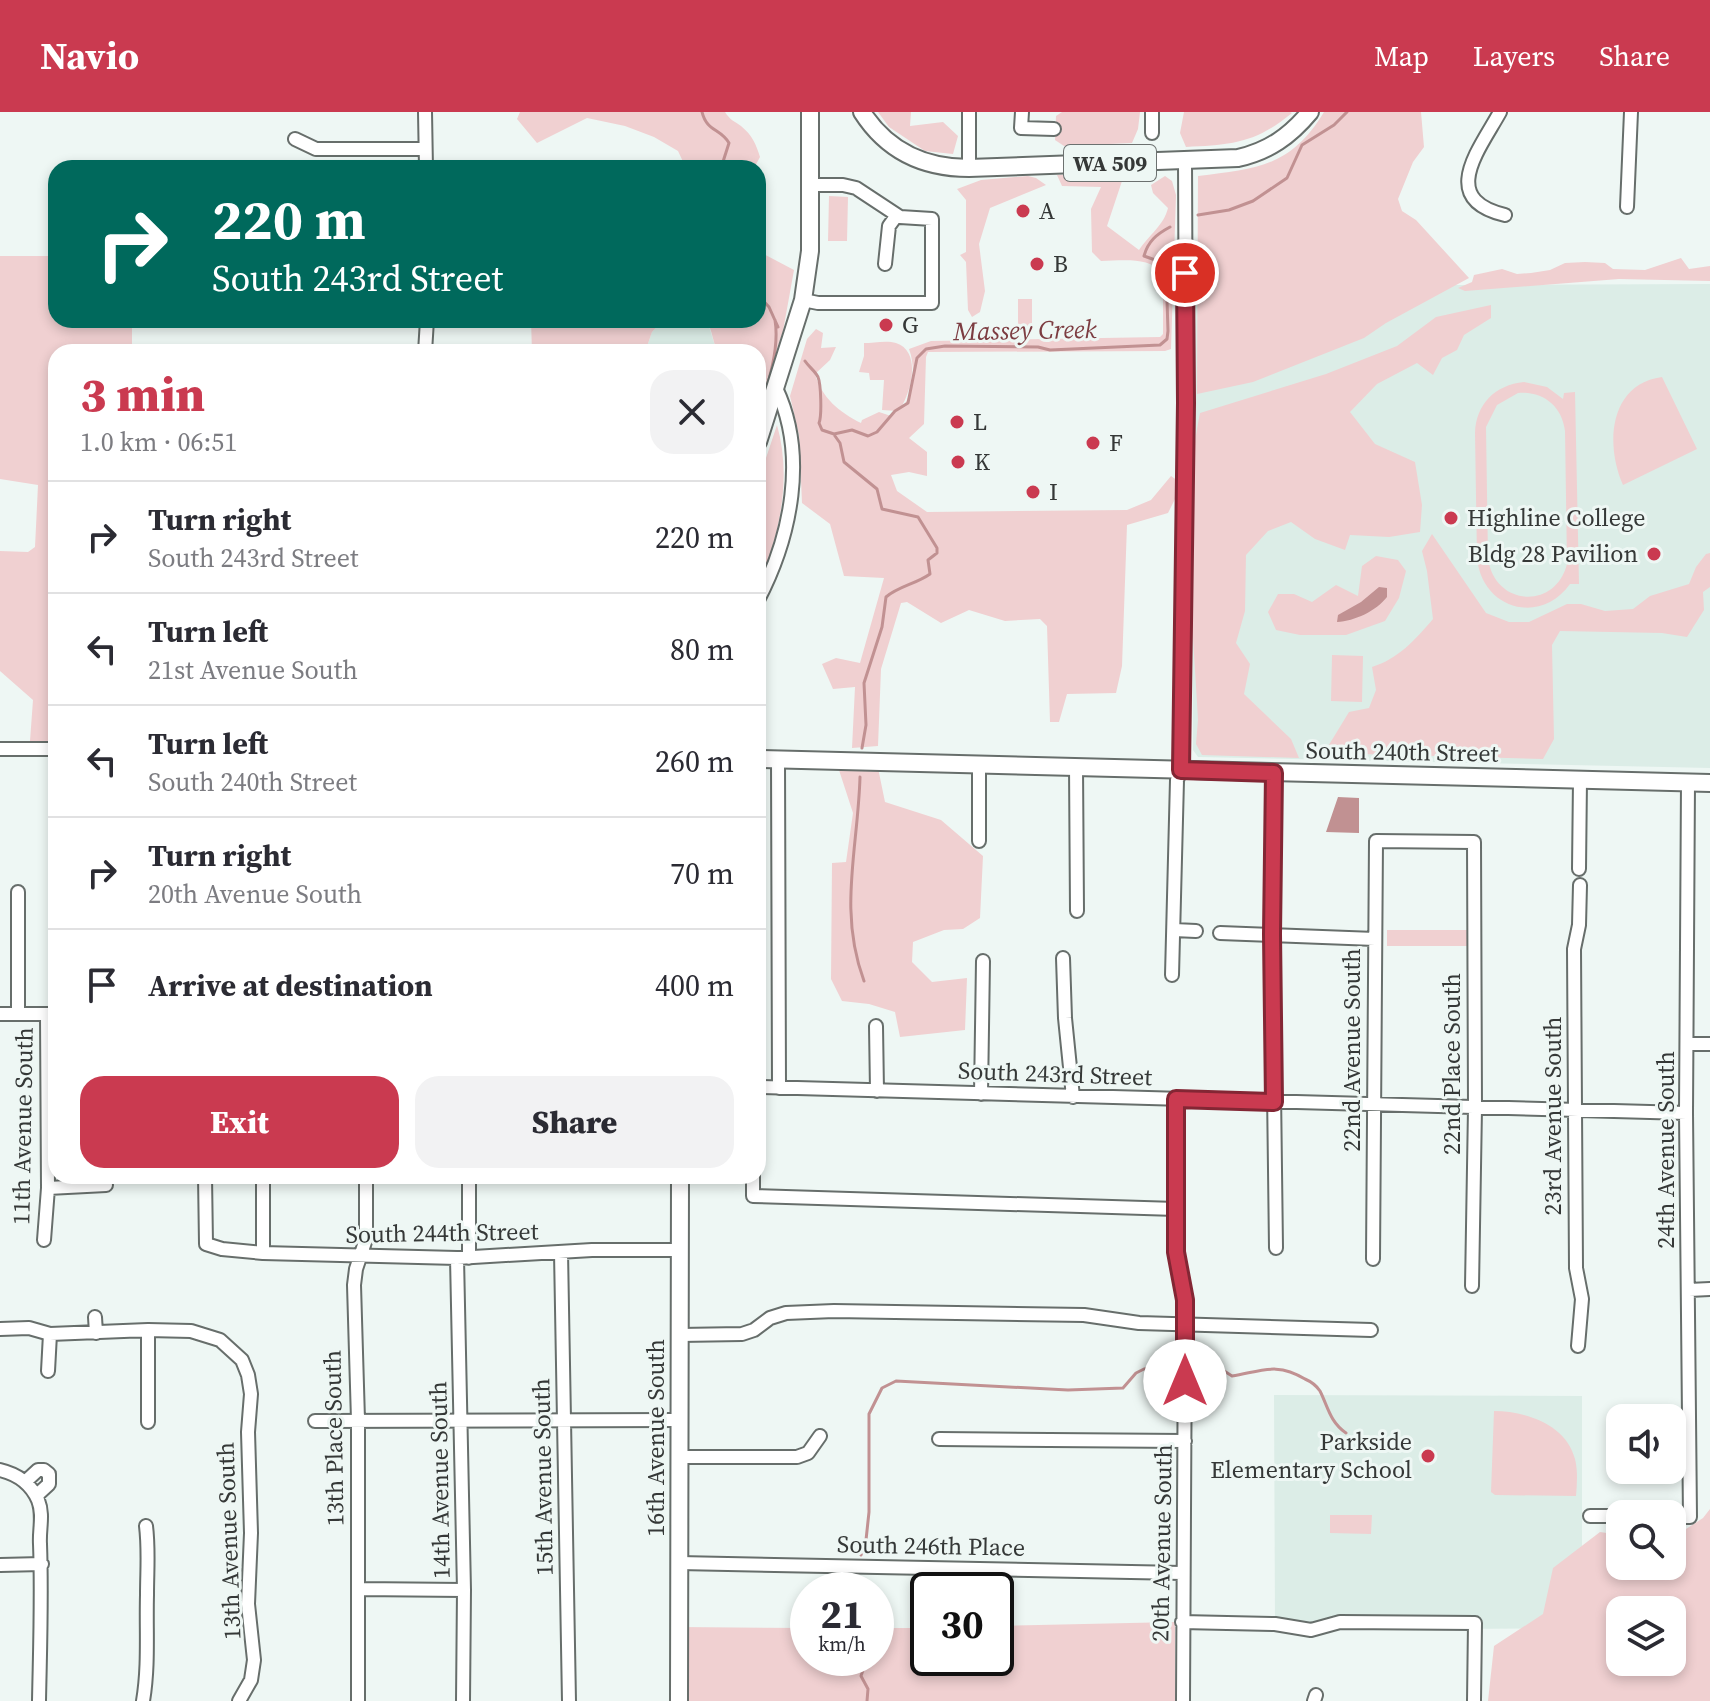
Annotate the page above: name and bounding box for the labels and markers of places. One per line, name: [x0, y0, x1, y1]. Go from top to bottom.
place label: A: [1039, 194, 1055, 227]
marker: A: [1014, 202, 1032, 220]
pin: [1151, 239, 1219, 307]
place label: B: [1053, 247, 1068, 280]
marker: B: [1028, 255, 1046, 273]
place label: G: [902, 308, 919, 341]
marker: G: [877, 316, 895, 334]
place label: L: [973, 405, 987, 438]
marker: L: [948, 413, 966, 431]
place label: F: [1109, 426, 1123, 459]
marker: F: [1084, 434, 1102, 452]
place label: K: [974, 445, 990, 478]
marker: K: [949, 453, 967, 471]
place label: I: [1049, 475, 1058, 508]
marker: I: [1024, 483, 1042, 501]
place label: Highline College: [1467, 501, 1645, 534]
marker: Highline College: [1442, 509, 1460, 527]
place label: Bldg 28 Pavilion: [1468, 537, 1638, 570]
marker: Bldg 28 Pavilion: [1645, 545, 1663, 563]
place label: Parkside Elementary School: [1210, 1425, 1412, 1486]
marker: Parkside Elementary School: [1419, 1447, 1437, 1465]

